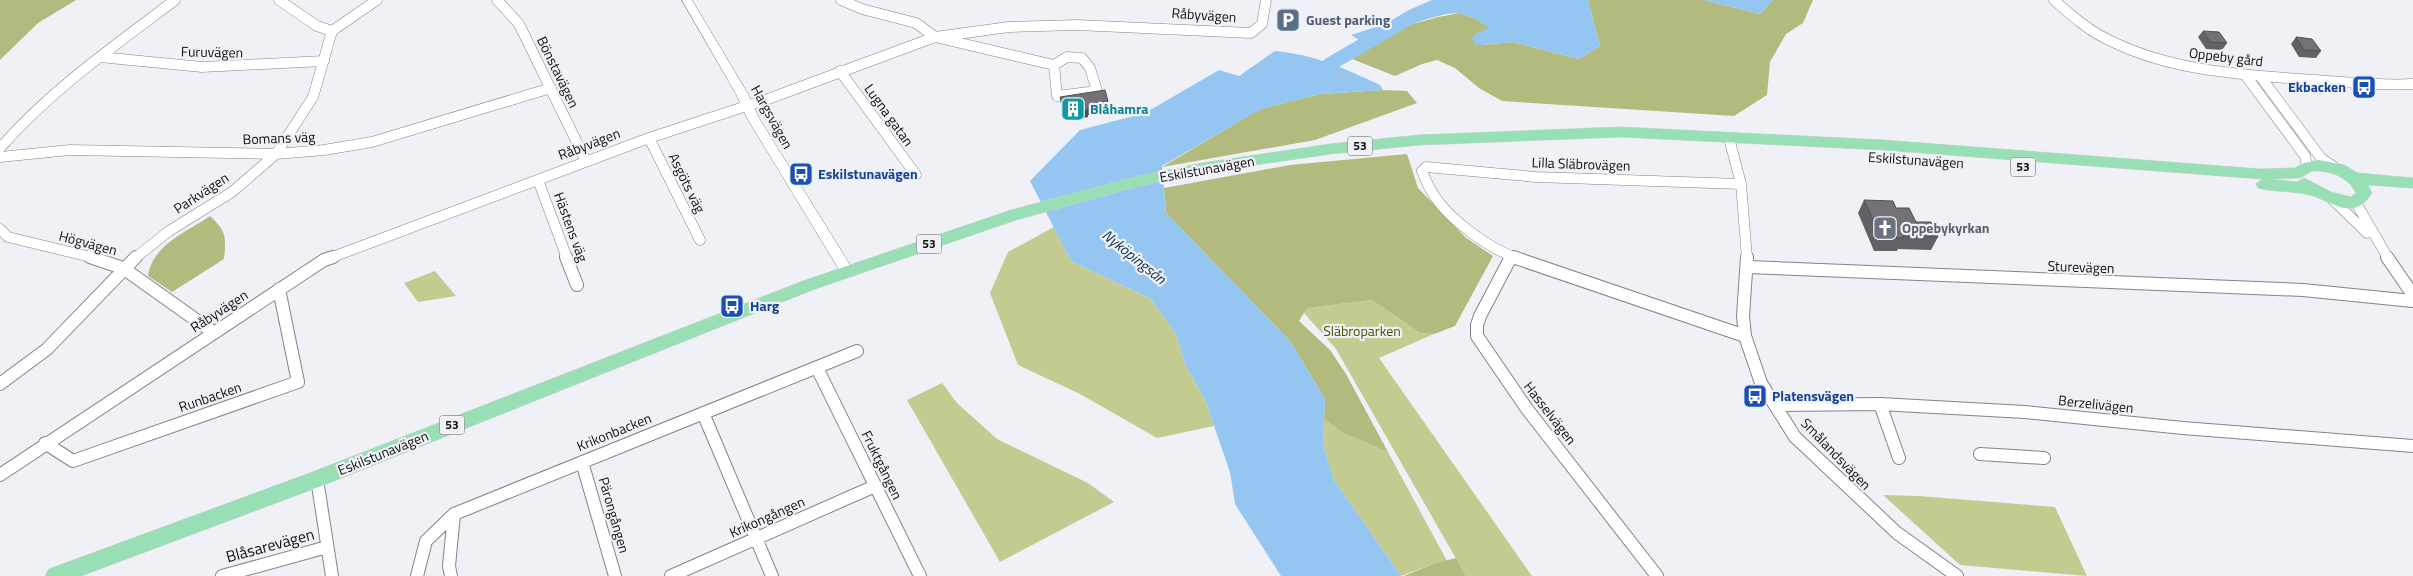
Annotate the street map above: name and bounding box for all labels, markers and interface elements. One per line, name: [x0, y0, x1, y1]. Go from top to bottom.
street label: Råbyvägen: [1171, 2, 1237, 27]
parking icon: Guest parking: [1275, 7, 1301, 33]
place label: Guest parking: [1306, 9, 1391, 30]
street label: Bönstavägen: [532, 32, 585, 111]
street label: Furuvägen: [181, 40, 243, 63]
street label: Oppeby gård: [2188, 42, 2264, 71]
bus stop icon: Ekbacken: [2351, 74, 2377, 100]
place label: Ekbacken: [2288, 76, 2346, 97]
street label: Lugna gatan: [860, 79, 919, 150]
street label: Hargsvägen: [746, 81, 799, 153]
building icon: Blåhamra: [1060, 96, 1086, 122]
place label: Blåhamra: [1090, 98, 1148, 119]
street label: Råbyvägen: [555, 122, 623, 165]
street label: Bomans väg: [242, 126, 316, 149]
road number: 53: [1348, 136, 1372, 156]
street label: Eskilstunavägen: [1867, 146, 1965, 173]
street label: Asgöts väg: [664, 149, 711, 216]
street label: Eskilstunavägen: [1158, 150, 1256, 187]
street label: Lilla Släbrovägen: [1531, 151, 1631, 176]
road number: 53: [2010, 158, 2036, 176]
bus stop icon: Eskilstunavägen: [788, 161, 814, 187]
place label: Eskilstunavägen: [818, 163, 918, 184]
street label: Parkvägen: [169, 167, 233, 218]
street label: Hästens väg: [549, 189, 594, 265]
church icon: Oppebykyrkan: [1872, 215, 1898, 241]
place label: Oppebykyrkan: [1902, 217, 1990, 238]
water label: Nyköpingsån: [1097, 224, 1172, 290]
street label: Högvägen: [57, 225, 120, 260]
road number: 53: [916, 234, 942, 253]
street label: Sturevägen: [2047, 255, 2115, 278]
street label: Råbyvägen: [186, 284, 252, 337]
bus stop icon: Harg: [719, 293, 745, 319]
place label: Harg: [750, 295, 780, 316]
park label: Släbroparken: [1323, 320, 1401, 341]
street label: Runbacken: [176, 376, 244, 417]
street label: Hasselvägen: [1519, 377, 1582, 449]
bus stop icon: Platensvägen: [1742, 383, 1768, 409]
place label: Platensvägen: [1772, 385, 1854, 406]
street label: Berzelivägen: [2057, 389, 2135, 418]
street label: Krikonbacken: [573, 407, 654, 456]
street label: Smålandsvägen: [1796, 413, 1876, 495]
road number: 53: [440, 416, 464, 434]
street label: Eskilstunavägen: [334, 425, 431, 480]
street label: Fruktgången: [857, 427, 908, 503]
street label: Pärongången: [594, 474, 635, 555]
street label: Krikongången: [726, 491, 808, 543]
street label: Blåsarevägen: [223, 522, 317, 568]

